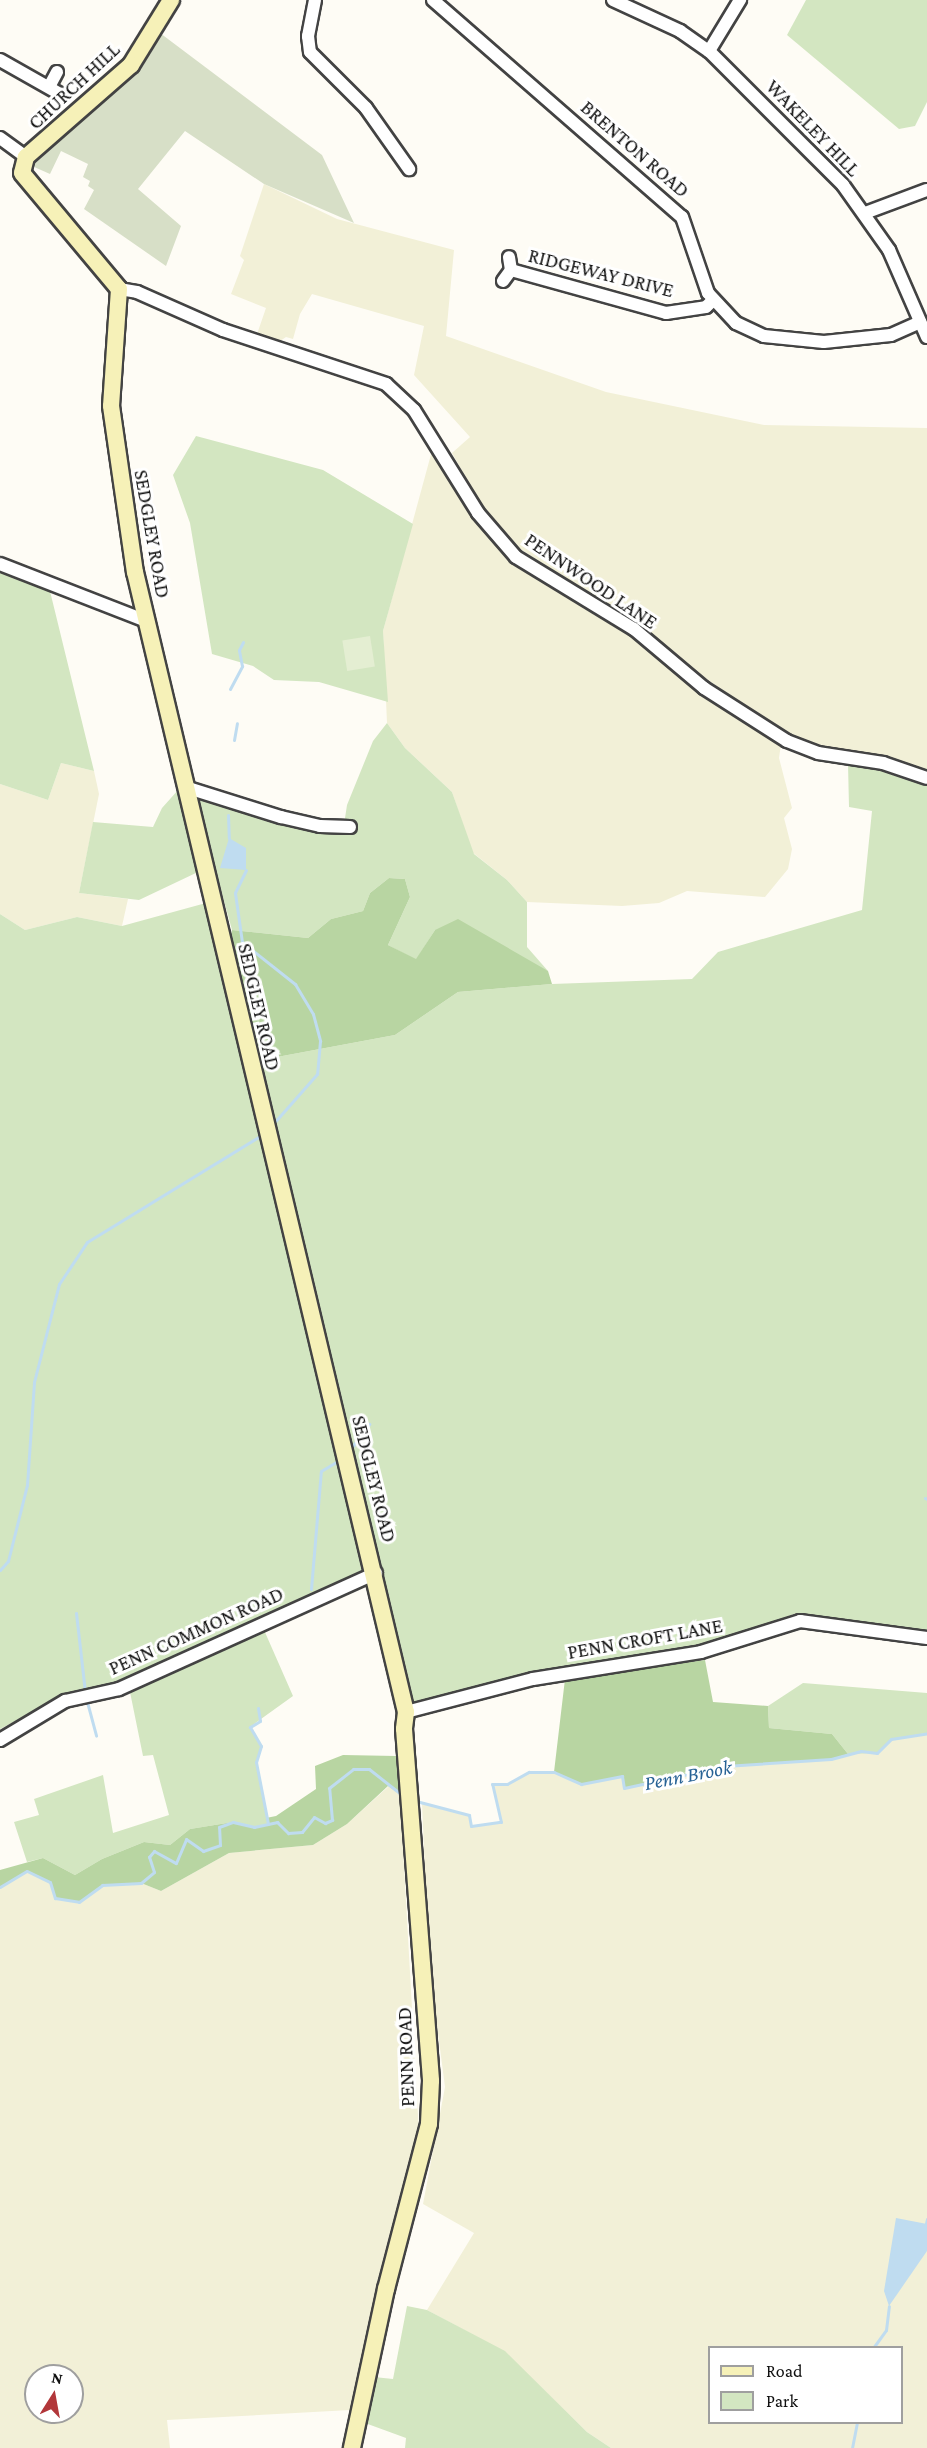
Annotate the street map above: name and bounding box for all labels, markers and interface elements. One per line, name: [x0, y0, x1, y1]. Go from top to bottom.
street label: CHURCH HILL: [23, 37, 125, 135]
street label: WAKELEY HILL: [761, 75, 865, 181]
street label: BRENTON ROAD: [576, 95, 694, 203]
street label: RIDGEWAY DRIVE: [526, 243, 676, 303]
street label: SEDGLEY ROAD: [129, 468, 175, 600]
street label: PENNWOOD LANE: [520, 528, 662, 634]
street label: SEDGLEY ROAD: [233, 941, 285, 1073]
street label: SEDGLEY ROAD: [347, 1413, 401, 1545]
street label: PENN COMMON ROAD: [105, 1582, 287, 1680]
street label: PENN CROFT LANE: [566, 1614, 724, 1664]
water label: Penn Brook: [642, 1754, 734, 1796]
street label: PENN ROAD: [392, 2007, 420, 2107]
legend: [708, 2346, 903, 2424]
text: Road: [766, 2361, 803, 2381]
north arrow: [24, 2364, 84, 2424]
text: N: [50, 2368, 64, 2387]
text: Park: [766, 2391, 798, 2411]

